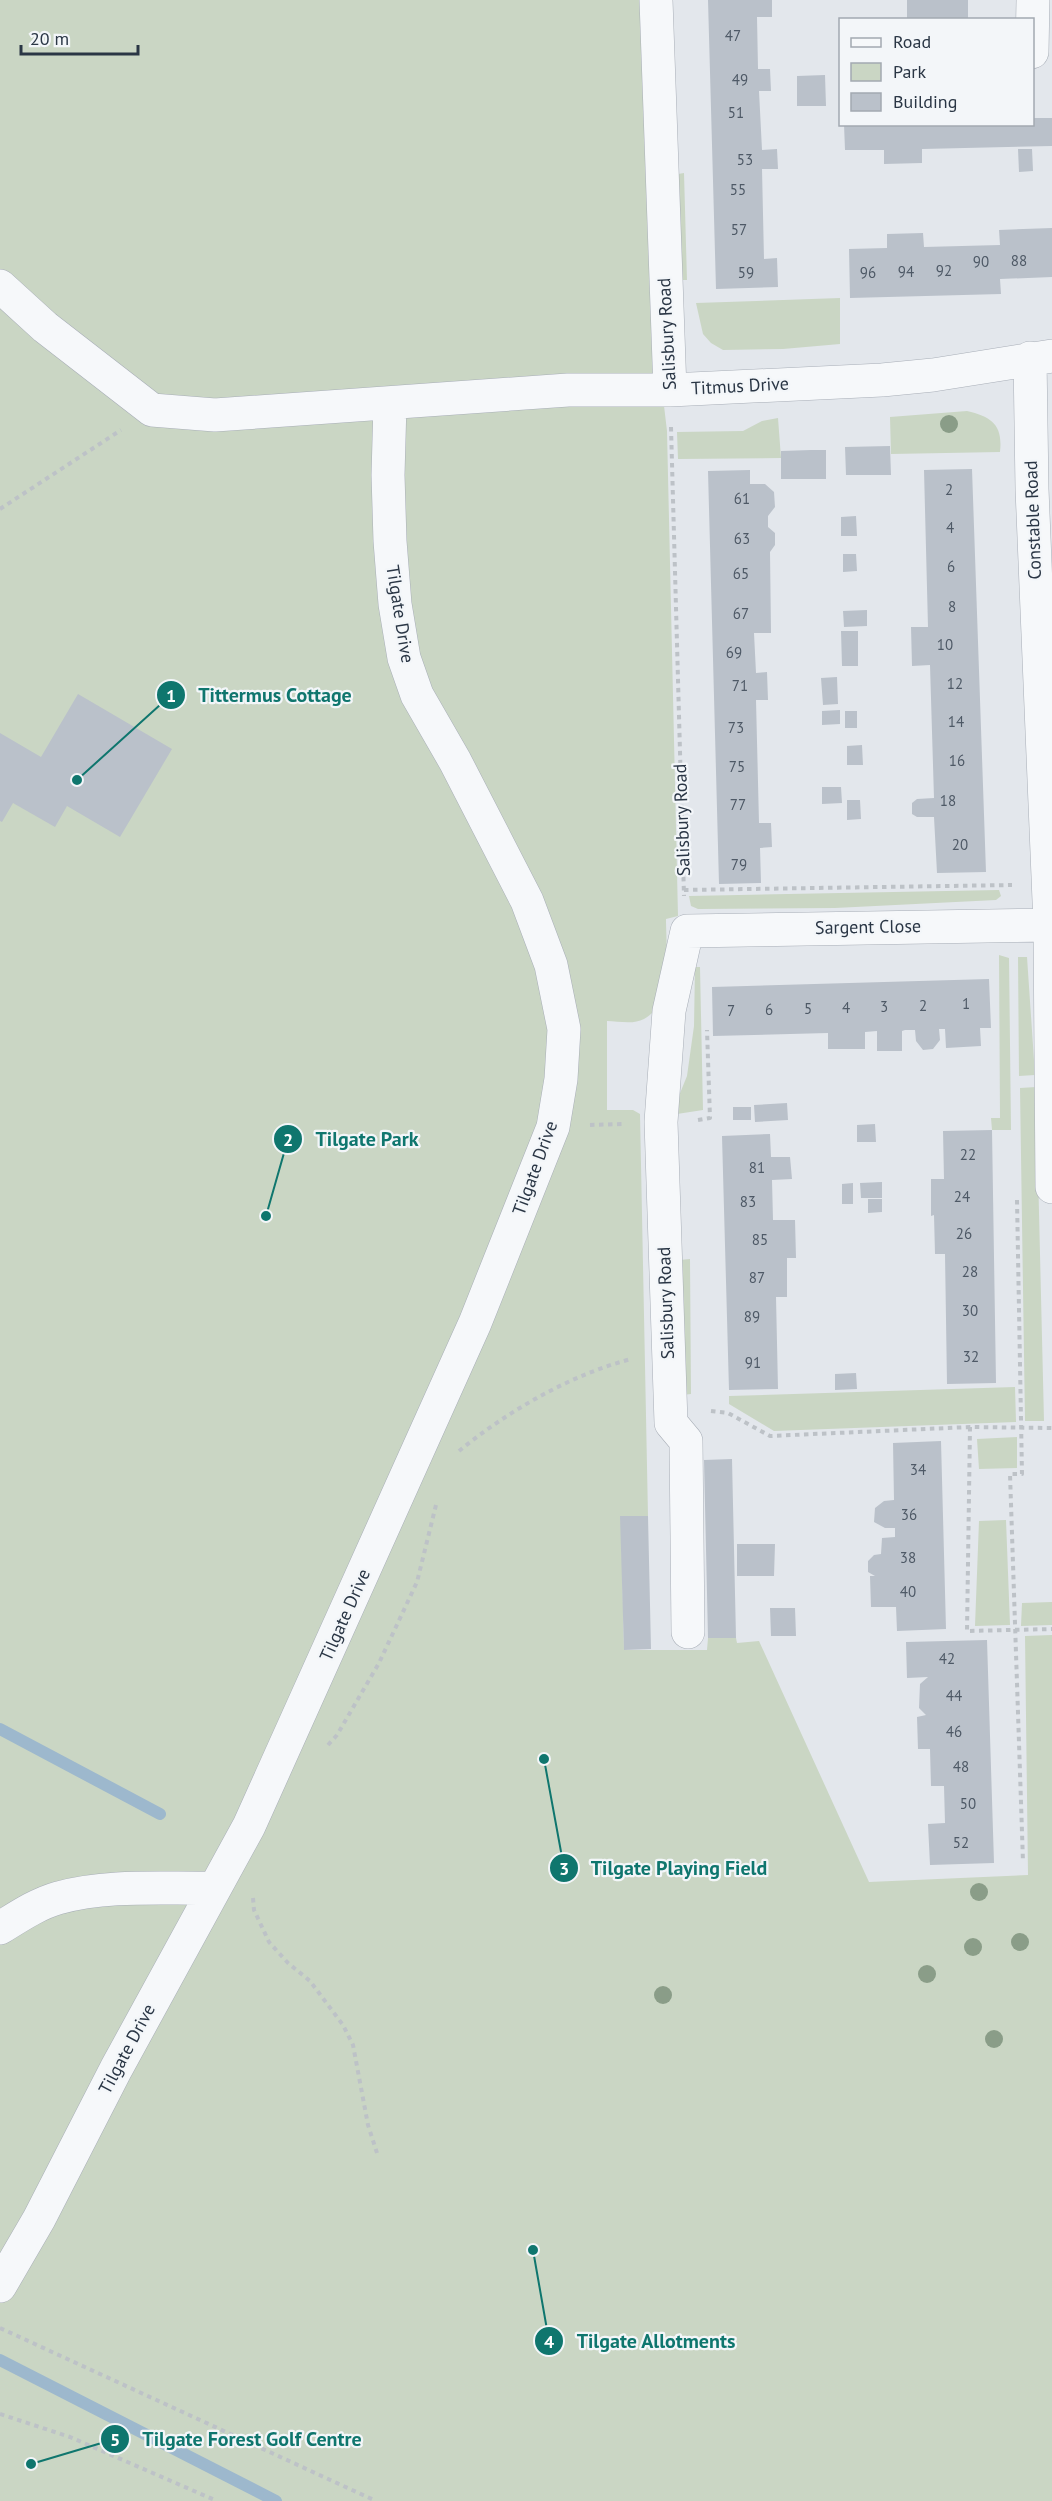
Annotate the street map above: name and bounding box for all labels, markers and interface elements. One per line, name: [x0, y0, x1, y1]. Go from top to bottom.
scale bar: [21, 18, 138, 56]
legend: [839, 18, 1034, 126]
house number: 47: [725, 26, 741, 45]
text: 20 m: [30, 27, 69, 50]
text: Road: [893, 30, 931, 53]
text: Park: [893, 60, 926, 83]
house number: 49: [732, 70, 748, 89]
text: Building: [893, 90, 957, 113]
house number: 51: [728, 103, 744, 122]
house number: 53: [737, 150, 753, 169]
house number: 55: [730, 180, 746, 199]
house number: 57: [731, 220, 747, 239]
house number: 88: [1011, 251, 1027, 270]
house number: 90: [973, 252, 989, 271]
house number: 92: [936, 261, 952, 280]
house number: 94: [898, 262, 914, 281]
house number: 59: [738, 263, 754, 282]
house number: 96: [860, 263, 876, 282]
street label: Salisbury Road: [652, 277, 681, 391]
street label: Titmus Drive: [690, 371, 789, 400]
street label: Constable Road: [1019, 460, 1046, 580]
house number: 2: [945, 480, 953, 499]
house number: 61: [734, 489, 750, 508]
house number: 4: [946, 518, 954, 537]
house number: 63: [734, 529, 750, 548]
house number: 6: [947, 557, 955, 576]
street label: Tilgate Drive: [381, 563, 420, 665]
house number: 65: [733, 564, 749, 583]
house number: 8: [948, 597, 956, 616]
house number: 67: [733, 604, 749, 623]
house number: 10: [937, 635, 953, 654]
house number: 69: [726, 643, 742, 662]
house number: 12: [947, 674, 963, 693]
callout: Tittermus Cottage: [156, 676, 364, 714]
house number: 71: [732, 676, 748, 695]
text: Tittermus Cottage: [198, 682, 352, 708]
text: 1: [166, 684, 176, 707]
house number: 14: [948, 712, 964, 731]
house number: 73: [728, 718, 744, 737]
house number: 16: [949, 751, 965, 770]
house number: 75: [729, 757, 745, 776]
street label: Salisbury Road: [668, 763, 695, 877]
house number: 18: [940, 791, 956, 810]
house number: 77: [730, 795, 746, 814]
house number: 20: [952, 835, 968, 854]
house number: 79: [731, 855, 747, 874]
street label: Sargent Close: [815, 914, 921, 939]
house number: 1: [962, 994, 970, 1013]
house number: 2: [919, 996, 927, 1015]
house number: 3: [880, 997, 888, 1016]
house number: 4: [842, 998, 850, 1017]
house number: 5: [804, 999, 812, 1018]
house number: 6: [765, 1000, 773, 1019]
house number: 7: [727, 1001, 735, 1020]
street label: Tilgate Drive: [507, 1117, 562, 1218]
callout: Tilgate Park: [273, 1120, 430, 1158]
text: Tilgate Park: [316, 1126, 419, 1152]
text: 2: [283, 1128, 293, 1151]
house number: 22: [960, 1145, 976, 1164]
house number: 81: [749, 1158, 765, 1177]
house number: 24: [954, 1187, 970, 1206]
house number: 83: [740, 1192, 756, 1211]
house number: 26: [956, 1224, 972, 1243]
house number: 85: [752, 1230, 768, 1249]
street label: Salisbury Road: [652, 1246, 679, 1360]
house number: 28: [962, 1262, 978, 1281]
house number: 87: [749, 1268, 765, 1287]
house number: 30: [962, 1301, 978, 1320]
house number: 89: [744, 1307, 760, 1326]
house number: 32: [963, 1347, 979, 1366]
house number: 91: [745, 1353, 761, 1372]
house number: 34: [910, 1460, 926, 1479]
house number: 36: [901, 1505, 917, 1524]
house number: 38: [900, 1548, 916, 1567]
street label: Tilgate Drive: [314, 1565, 375, 1665]
house number: 40: [900, 1582, 916, 1601]
house number: 42: [939, 1649, 955, 1668]
house number: 44: [946, 1686, 962, 1705]
house number: 46: [946, 1722, 962, 1741]
house number: 48: [953, 1757, 969, 1776]
house number: 50: [960, 1794, 976, 1813]
house number: 52: [953, 1833, 969, 1852]
callout: Tilgate Playing Field: [549, 1849, 779, 1887]
text: Tilgate Playing Field: [591, 1855, 767, 1881]
text: 3: [559, 1857, 569, 1880]
street label: Tilgate Drive: [93, 2000, 160, 2098]
callout: Tilgate Allotments: [534, 2322, 747, 2360]
text: Tilgate Allotments: [577, 2328, 735, 2354]
text: 4: [544, 2330, 554, 2353]
callout: Tilgate Forest Golf Centre: [100, 2420, 374, 2458]
text: Tilgate Forest Golf Centre: [142, 2426, 362, 2452]
text: 5: [110, 2428, 120, 2451]

